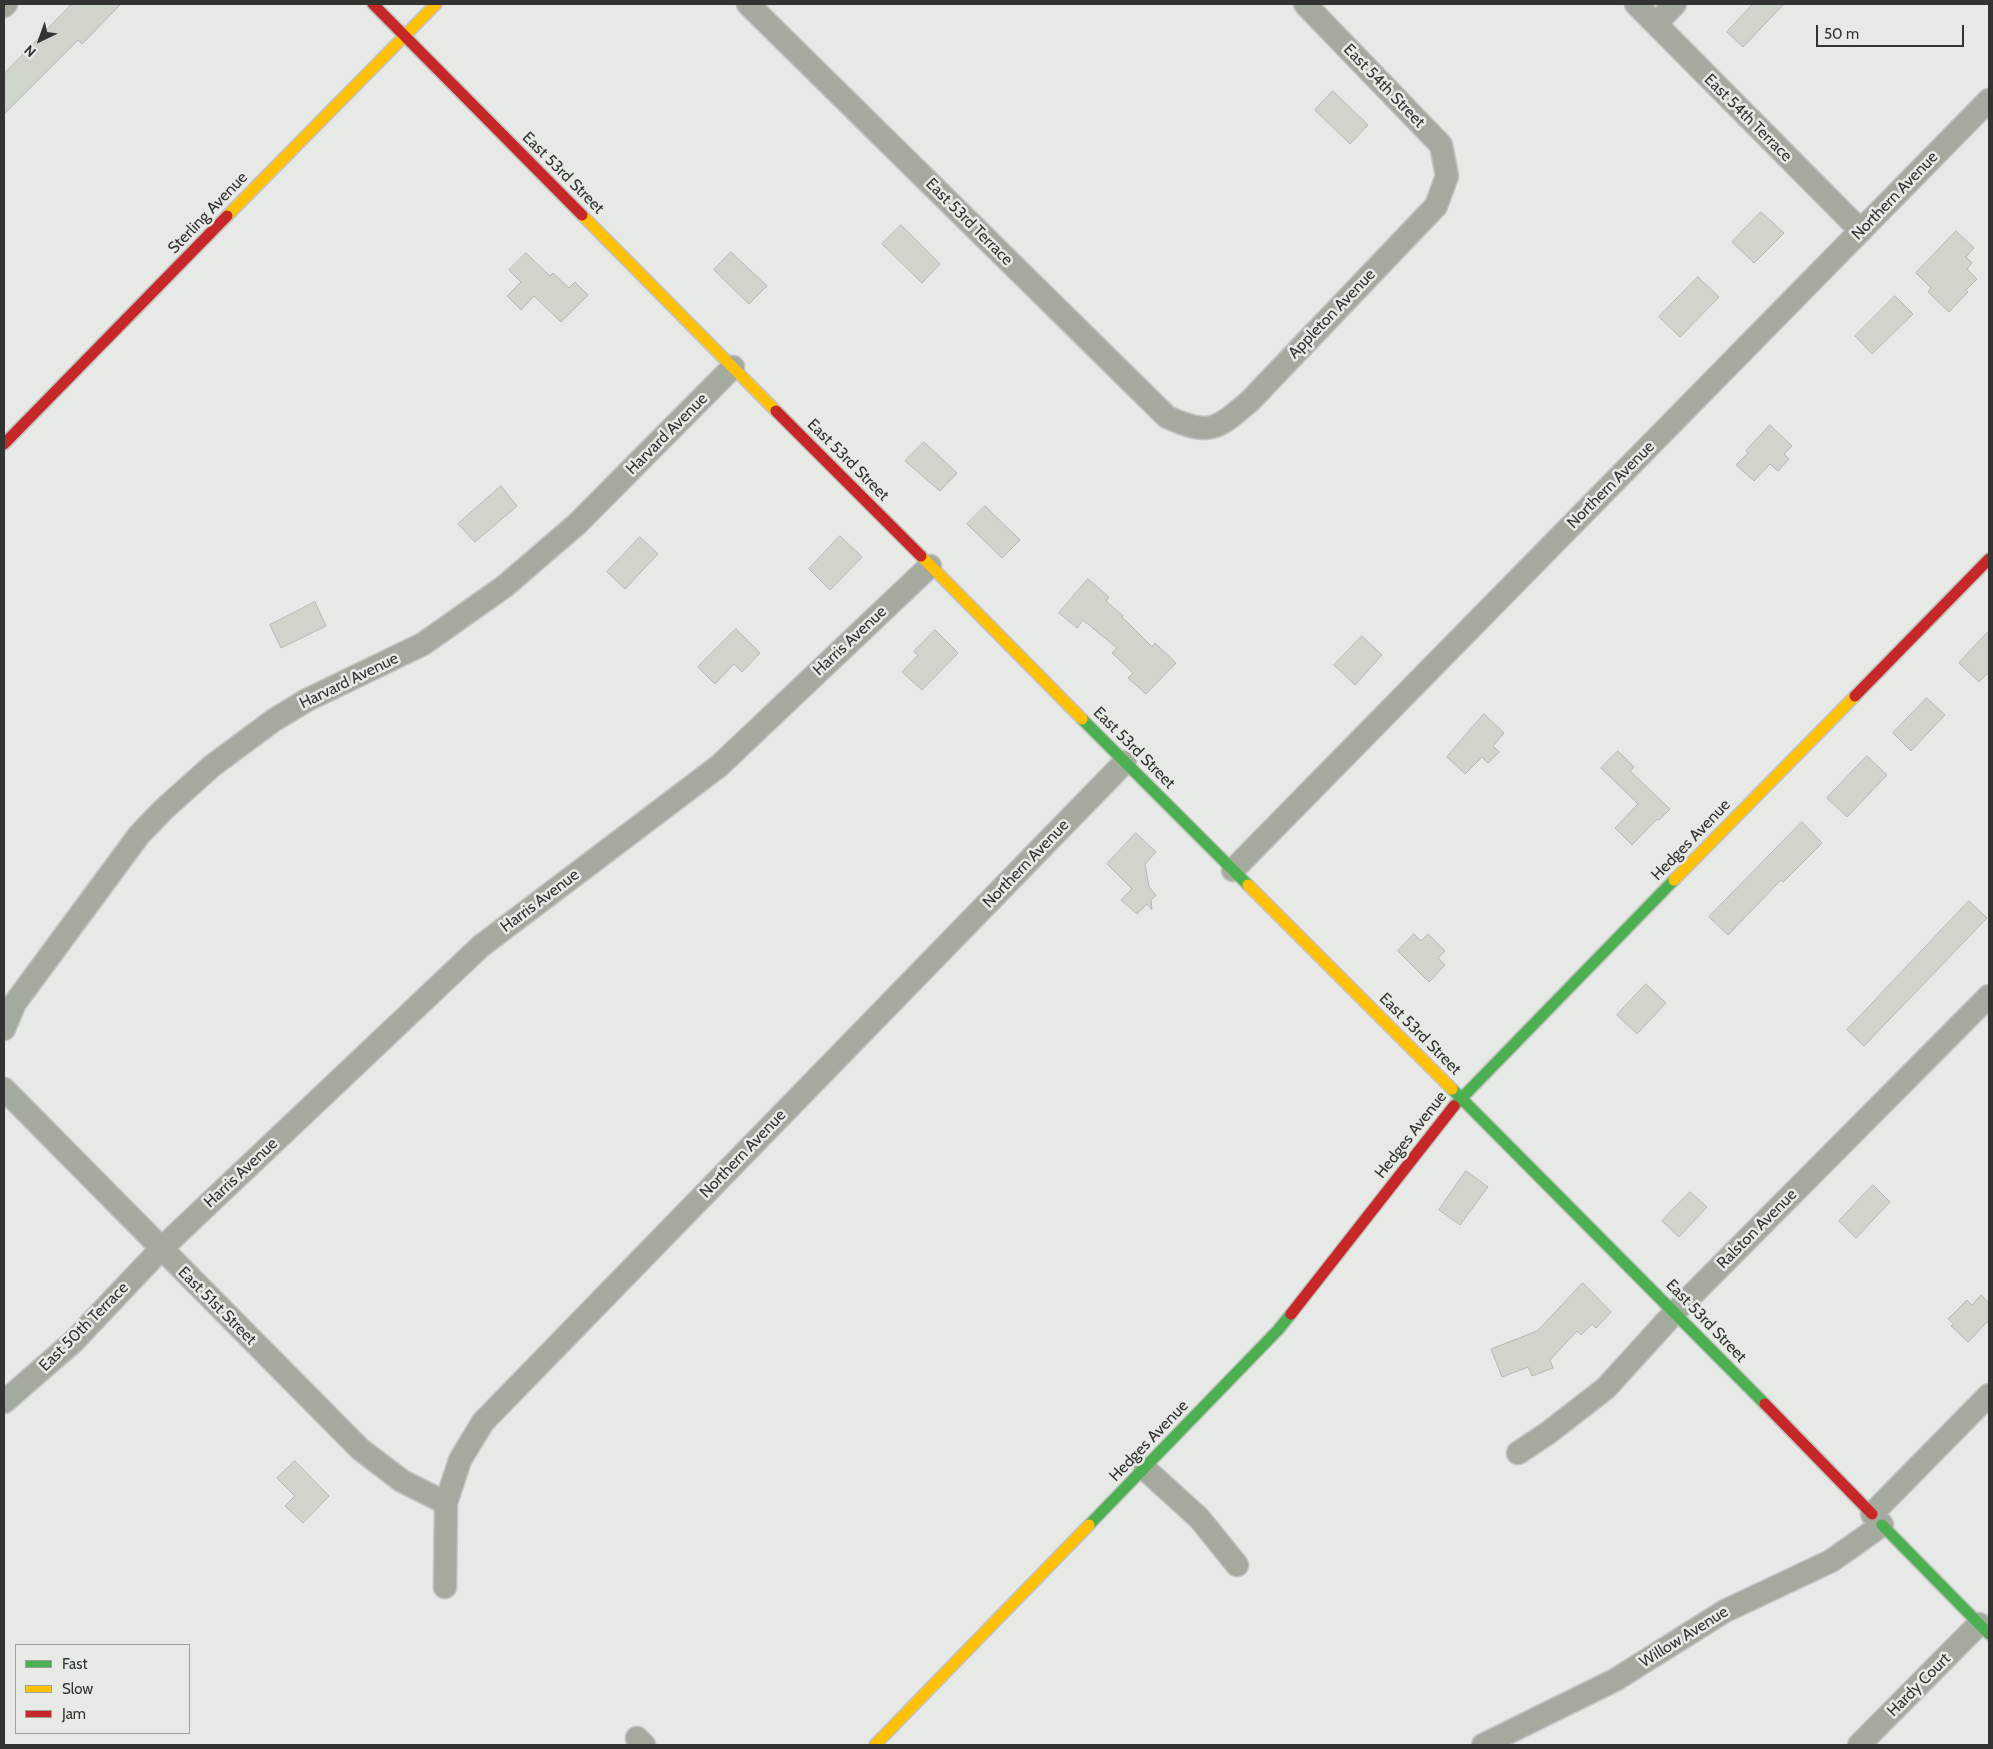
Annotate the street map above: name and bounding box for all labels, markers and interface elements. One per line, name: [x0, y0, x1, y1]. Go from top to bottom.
north arrow: [15, 15, 65, 65]
scale bar: [1818, 15, 1966, 47]
text: 50 m: [1824, 25, 1859, 43]
street label: East 54th Street: [1339, 40, 1429, 132]
text: N: [20, 41, 40, 61]
street label: East 54th Terrace: [1700, 70, 1796, 166]
street label: East 53rd Street: [518, 128, 608, 218]
street label: Northern Avenue: [1848, 148, 1942, 244]
street label: Sterling Avenue: [164, 168, 252, 258]
street label: East 53rd Terrace: [921, 174, 1017, 270]
street label: Appleton Avenue: [1284, 265, 1380, 363]
street label: Harvard Avenue: [622, 389, 712, 479]
street label: East 53rd Street: [803, 415, 893, 505]
street label: Northern Avenue: [1563, 437, 1659, 533]
street label: Harris Avenue: [809, 602, 891, 680]
street label: Harvard Avenue: [297, 649, 401, 713]
street label: East 53rd Street: [1089, 703, 1179, 793]
street label: Hedges Avenue: [1648, 795, 1734, 885]
street label: Northern Avenue: [979, 816, 1073, 912]
street label: Harris Avenue: [497, 865, 583, 937]
street label: East 53rd Street: [1375, 989, 1465, 1079]
street label: Hedges Avenue: [1371, 1088, 1451, 1182]
street label: Northern Avenue: [696, 1106, 790, 1202]
street label: Harris Avenue: [200, 1134, 282, 1212]
street label: Ralston Avenue: [1713, 1185, 1801, 1273]
street label: East 51st Street: [174, 1263, 260, 1349]
street label: East 53rd Street: [1662, 1276, 1750, 1366]
street label: East 50th Terrace: [35, 1278, 133, 1376]
street label: Hedges Avenue: [1106, 1396, 1192, 1486]
street label: Willow Avenue: [1636, 1602, 1732, 1672]
legend: [15, 1644, 190, 1734]
street label: Hardy Court: [1883, 1649, 1955, 1721]
text: Fast: [62, 1655, 87, 1673]
text: Slow: [62, 1680, 93, 1698]
text: Jam: [62, 1705, 86, 1723]

